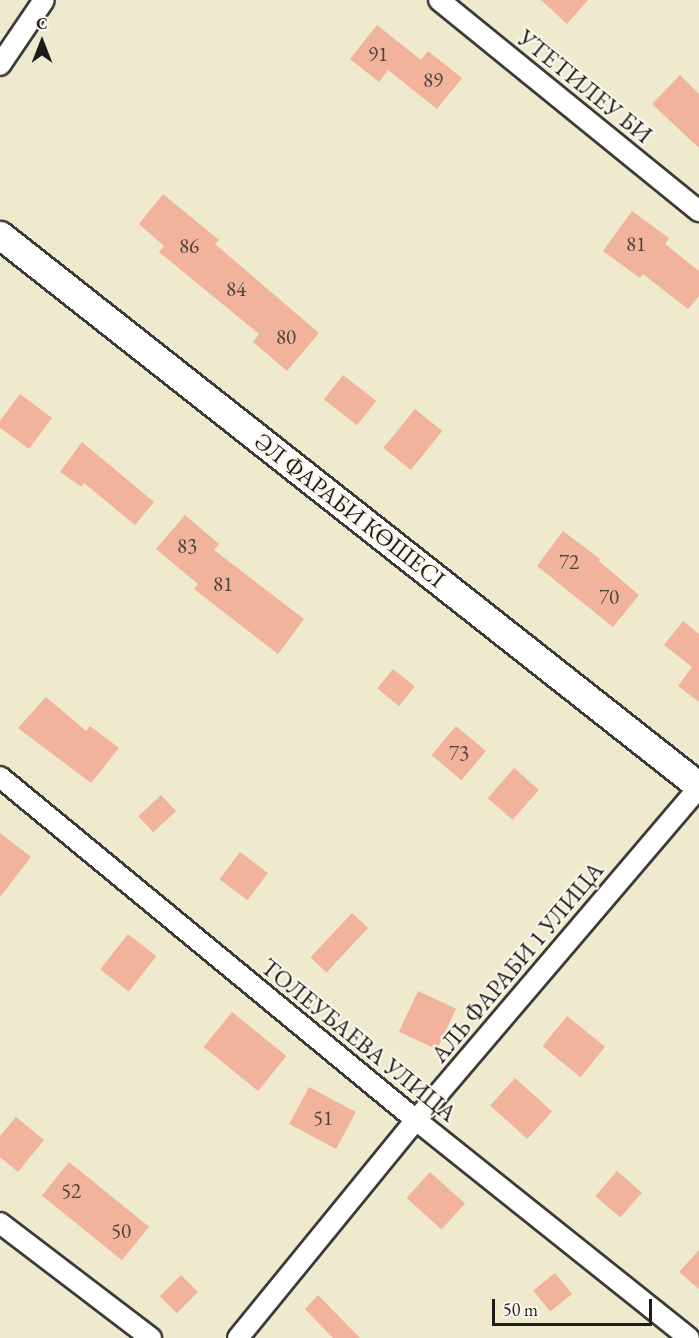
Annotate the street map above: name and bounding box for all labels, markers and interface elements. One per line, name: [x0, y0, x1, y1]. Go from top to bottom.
north arrow: [12, 12, 72, 72]
text: С: [36, 13, 48, 34]
street label: УТЕТИЛЕУ БИ: [512, 23, 658, 149]
house number: 91: [368, 41, 388, 67]
house number: 89: [423, 67, 443, 93]
house number: 81: [626, 231, 646, 257]
house number: 86: [179, 233, 199, 259]
house number: 84: [226, 276, 246, 302]
house number: 80: [276, 324, 296, 350]
street label: ӘЛ ФАРАБИ КӨШЕСІ: [249, 427, 451, 593]
house number: 83: [177, 533, 197, 559]
house number: 72: [559, 549, 579, 575]
house number: 81: [213, 571, 233, 597]
house number: 70: [599, 584, 619, 610]
house number: 73: [449, 740, 469, 766]
street label: АЛЬ ФАРАБИ 1 УЛИЦА: [425, 856, 609, 1068]
street label: ТОЛЕУБАЕВА УЛИЦА: [255, 952, 463, 1128]
house number: 51: [313, 1105, 333, 1131]
house number: 52: [61, 1178, 81, 1204]
house number: 50: [111, 1218, 131, 1244]
scale bar: [495, 1287, 656, 1325]
text: 50 m: [503, 1298, 538, 1321]

